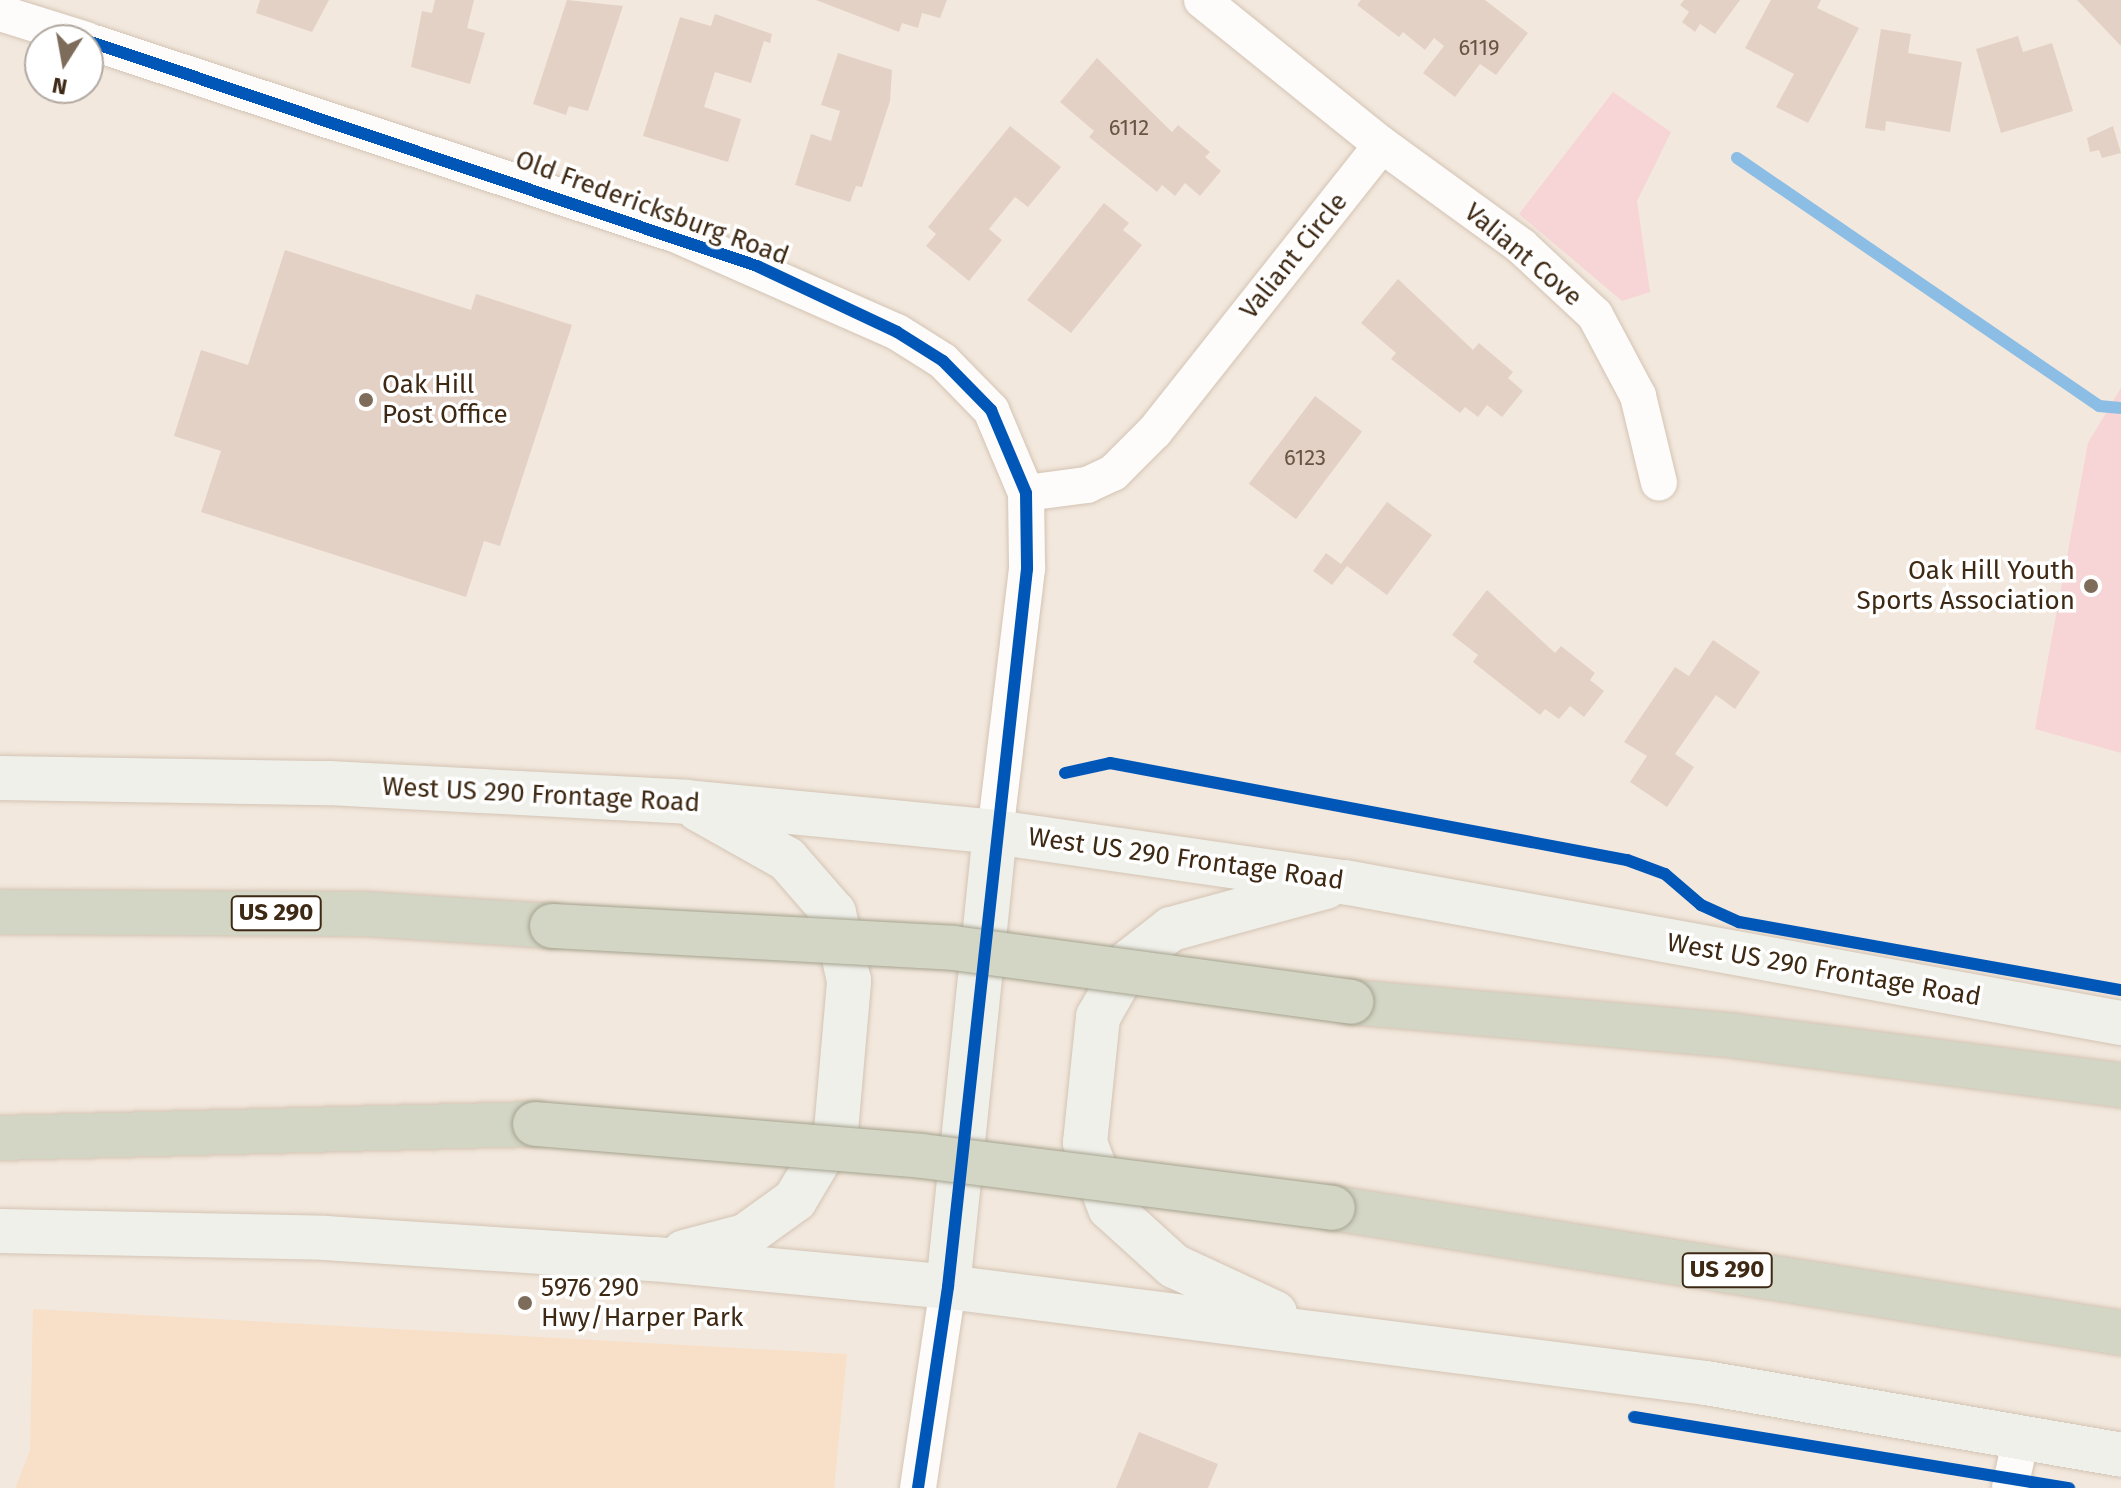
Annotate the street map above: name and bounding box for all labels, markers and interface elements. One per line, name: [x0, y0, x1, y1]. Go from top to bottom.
north arrow: [24, 24, 104, 104]
house number: 6119: [1459, 35, 1499, 61]
text: N: [50, 71, 69, 101]
house number: 6112: [1109, 115, 1149, 141]
street label: Old Fredericksburg Road: [511, 144, 793, 272]
street label: Valiant Circle: [1234, 187, 1354, 325]
street label: Valiant Cove: [1458, 197, 1588, 313]
place label: Oak Hill Post Office: [382, 369, 508, 430]
marker: Oak Hill Post Office: [357, 391, 375, 409]
house number: 6123: [1284, 445, 1326, 471]
place label: Oak Hill Youth Sports Association: [1857, 555, 2075, 616]
marker: Oak Hill Youth Sports Association: [2082, 577, 2100, 595]
street label: West US 290 Frontage Road: [381, 771, 701, 819]
street label: West US 290 Frontage Road: [1026, 821, 1346, 897]
road number: US 290: [230, 893, 322, 933]
street label: West US 290 Frontage Road: [1665, 927, 1983, 1013]
road number: US 290: [1681, 1250, 1773, 1290]
place label: 5976 290 Hwy/Harper Park: [541, 1272, 743, 1334]
marker: 5976 290 Hwy/Harper Park: [516, 1294, 534, 1312]

